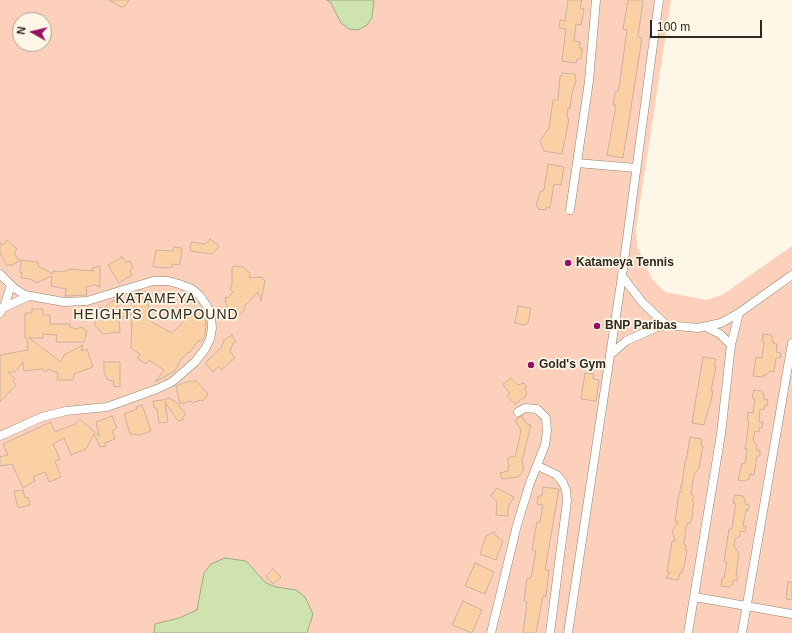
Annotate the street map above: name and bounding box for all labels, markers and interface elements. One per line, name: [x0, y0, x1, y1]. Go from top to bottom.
north arrow: [12, 12, 52, 52]
scale bar: [652, 12, 764, 38]
text: 100 m: [657, 20, 690, 34]
text: N: [15, 26, 28, 35]
place label: Katameya Tennis: [576, 256, 674, 270]
marker: Katameya Tennis: [563, 258, 573, 268]
district label: KATAMEYA HEIGHTS COMPOUND: [73, 291, 239, 324]
place label: BNP Paribas: [605, 319, 677, 333]
marker: BNP Paribas: [592, 321, 602, 331]
place label: Gold's Gym: [539, 358, 606, 372]
marker: Gold's Gym: [526, 360, 536, 370]

